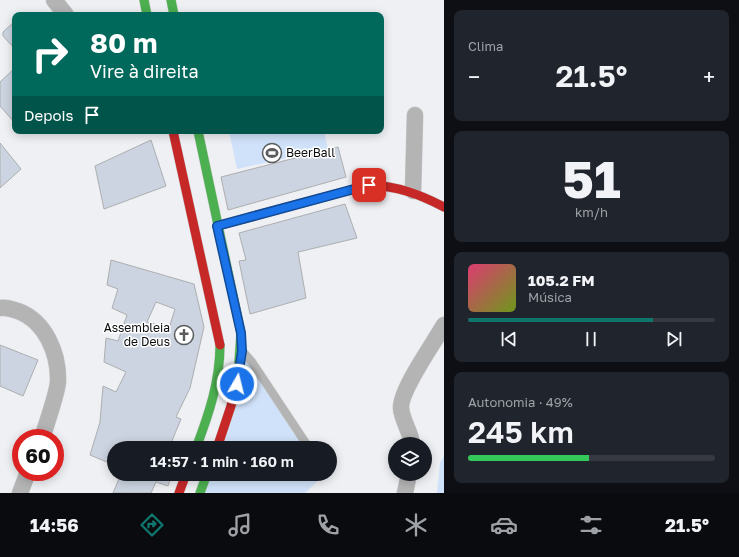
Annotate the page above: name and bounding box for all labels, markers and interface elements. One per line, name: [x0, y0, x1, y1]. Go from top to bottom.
text: 80 m: [90, 26, 158, 59]
icon: right: [24, 28, 76, 80]
text: Clima: [468, 38, 503, 54]
text: 21.5°: [555, 58, 628, 94]
text: Vire à direita: [90, 60, 199, 82]
text: −: [468, 63, 480, 90]
text: +: [703, 63, 715, 90]
icon: arrive: [81, 104, 103, 126]
text: Depois: [24, 106, 73, 124]
sports icon: BeerBall: [261, 142, 283, 164]
place label: BeerBall: [286, 145, 335, 160]
text: 51: [562, 147, 621, 209]
pin: [352, 168, 386, 202]
icon: arrive: [358, 174, 380, 196]
text: km/h: [575, 204, 608, 220]
text: 105.2 FM: [528, 271, 595, 289]
text: Música: [528, 289, 572, 305]
place label: Assembleia de Deus: [104, 320, 170, 349]
church icon: Assembleia de Deus: [173, 324, 195, 346]
icon: previous: [498, 328, 520, 350]
icon: pause: [580, 328, 602, 350]
icon: next: [663, 328, 685, 350]
position arrow: [216, 363, 258, 405]
text: Autonomia · 49%: [468, 394, 573, 410]
text: 245 km: [468, 414, 574, 450]
speed limit sign: 60: [12, 429, 64, 481]
map controls: [388, 437, 432, 481]
button: layers: [388, 437, 432, 481]
text: 14:57 · 1 min · 160 m: [150, 452, 294, 470]
icon: directions: [138, 511, 166, 539]
icon: music: [226, 511, 254, 539]
icon: phone: [314, 511, 342, 539]
icon: climate: [402, 511, 430, 539]
icon: car: [490, 511, 518, 539]
icon: filters: [577, 511, 605, 539]
text: 14:56: [30, 514, 79, 536]
text: 21.5°: [665, 514, 709, 536]

